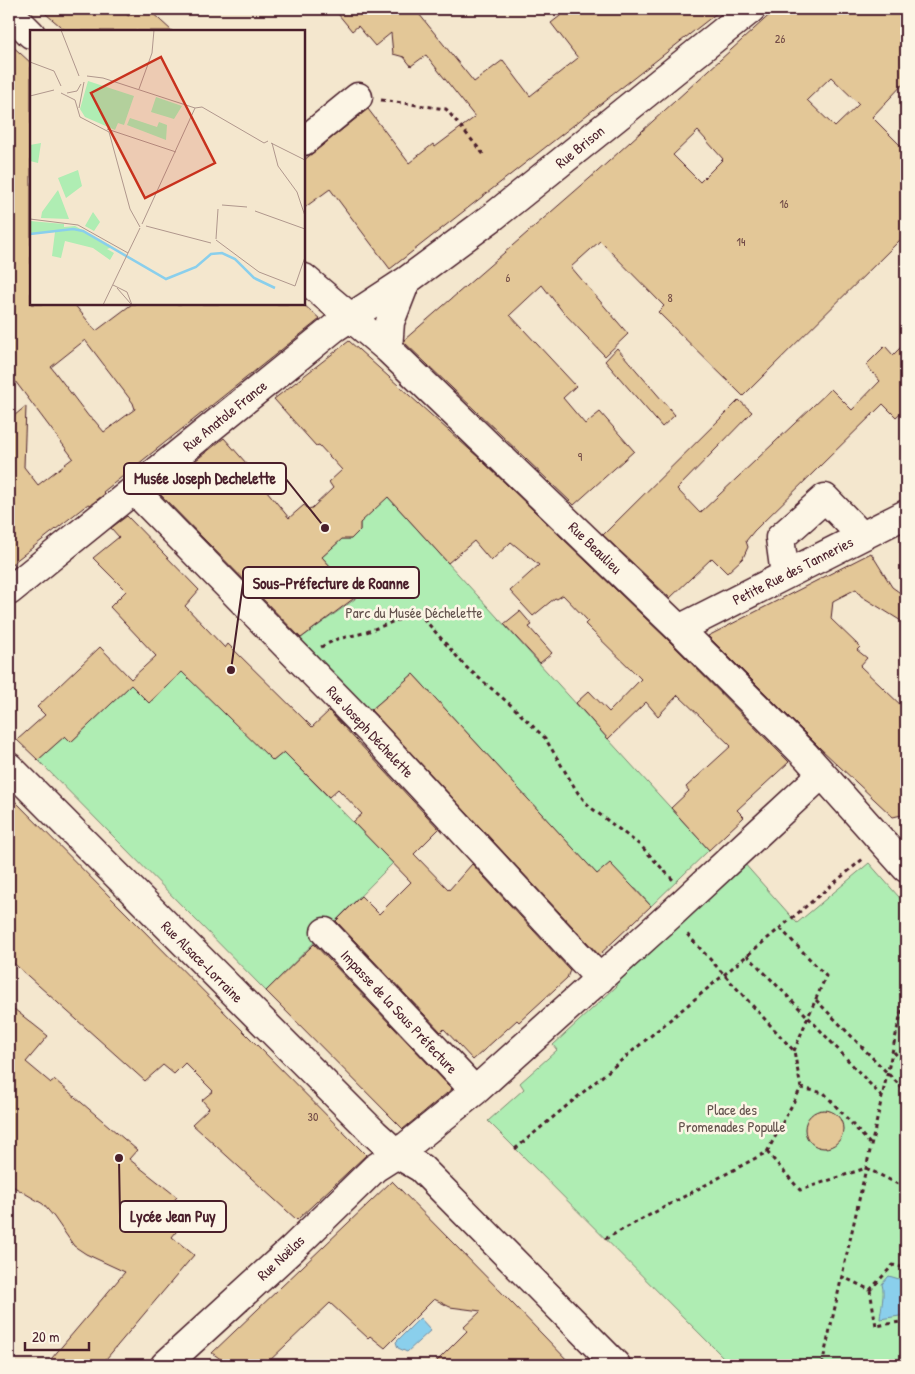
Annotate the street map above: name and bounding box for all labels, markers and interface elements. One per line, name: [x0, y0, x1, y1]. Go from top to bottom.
inset map: [30, 30, 305, 305]
house number: 26: [775, 30, 785, 47]
street label: Rue Brison: [551, 120, 609, 173]
house number: 16: [779, 195, 789, 212]
house number: 14: [737, 233, 746, 250]
house number: 6: [506, 269, 511, 286]
house number: 8: [667, 289, 673, 306]
street label: Rue Anatole France: [178, 375, 271, 456]
house number: 9: [578, 448, 583, 465]
callout: Musée Joseph Dechelette: [124, 463, 286, 494]
text: Musée Joseph Dechelette: [134, 467, 277, 490]
street label: Rue Beaulieu: [564, 517, 627, 578]
street label: Petite Rue des Tanneries: [729, 531, 857, 610]
callout: Sous-Préfecture de Roanne: [243, 567, 419, 598]
text: Sous-Préfecture de Roanne: [253, 572, 410, 594]
park label: Parc du Musée Déchelette: [346, 602, 483, 623]
street label: Rue Joseph Déchelette: [322, 681, 419, 782]
street label: Rue Alsace-Lorraine: [157, 916, 248, 1007]
street label: Impasse de la Sous Préfecture: [336, 945, 463, 1078]
park label: Place des Promenades Populle: [678, 1099, 786, 1137]
house number: 30: [308, 1108, 318, 1125]
callout: Lycée Jean Puy: [120, 1201, 226, 1232]
text: Lycée Jean Puy: [130, 1205, 216, 1228]
street label: Rue Noëlas: [252, 1230, 309, 1285]
scale bar: [25, 1319, 89, 1351]
text: 20 m: [32, 1326, 59, 1347]

